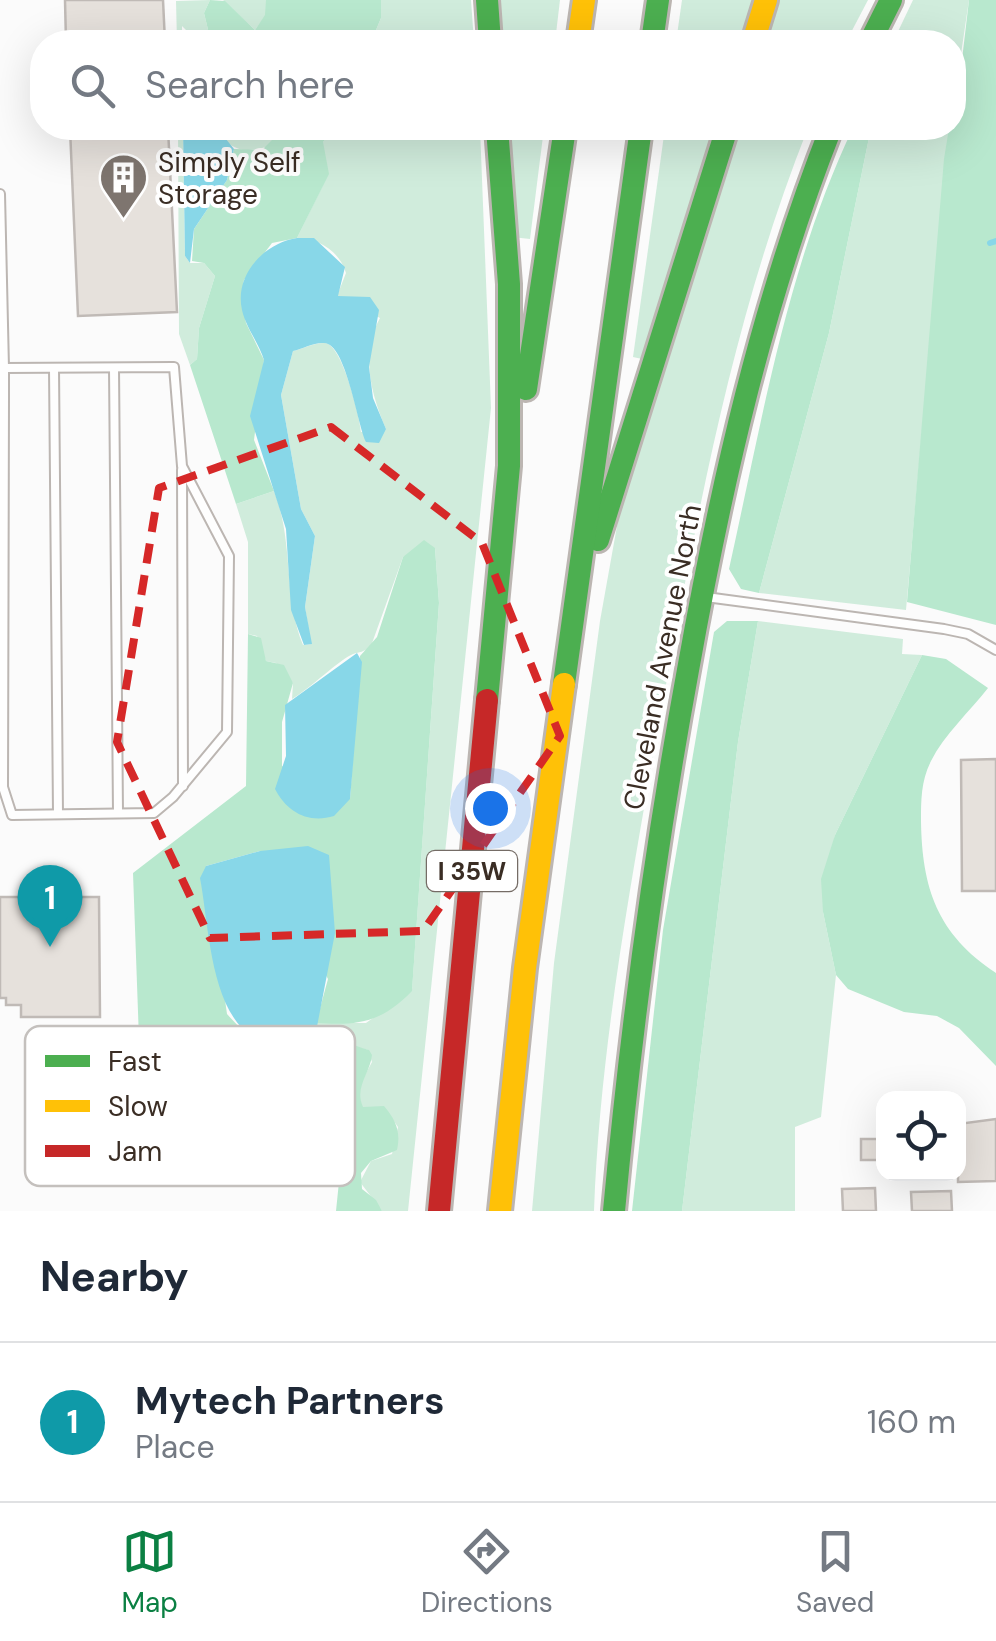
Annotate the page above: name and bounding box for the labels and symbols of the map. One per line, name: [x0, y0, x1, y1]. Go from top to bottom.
place label: Simply Self Storage: [158, 144, 301, 213]
building icon: Simply Self Storage: [97, 152, 149, 220]
street label: Cleveland Avenue North: [615, 501, 710, 813]
your location: [465, 783, 516, 834]
road number: I 35W: [427, 851, 517, 891]
pin: 1: [18, 864, 82, 947]
legend: [25, 1026, 355, 1186]
text: Fast: [108, 1043, 162, 1080]
text: Slow: [108, 1088, 168, 1125]
text: Jam: [108, 1133, 162, 1170]

